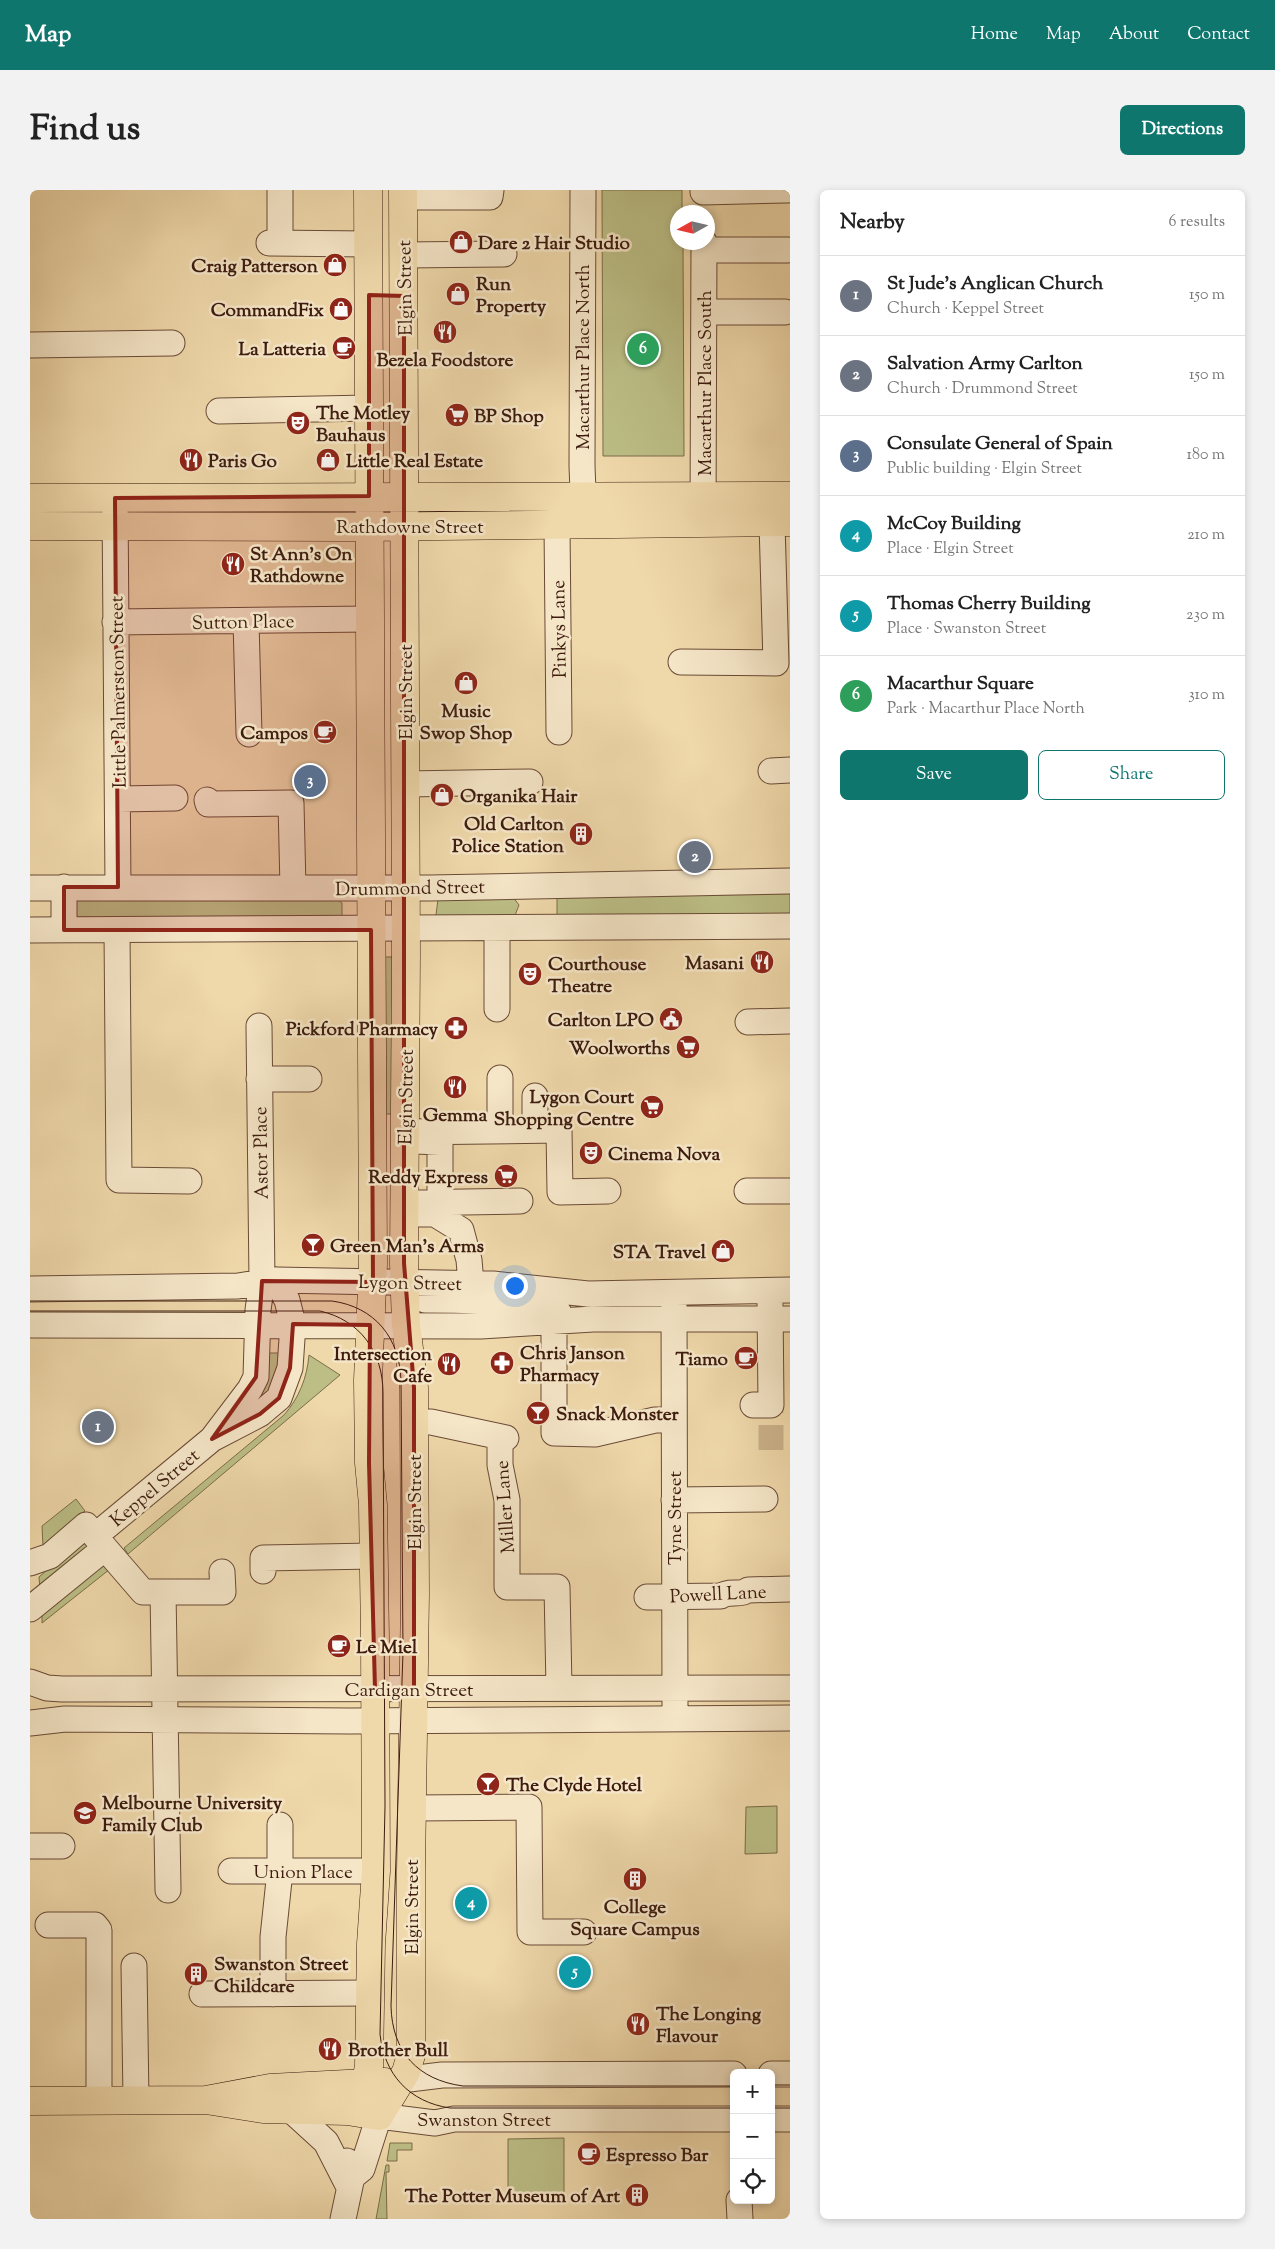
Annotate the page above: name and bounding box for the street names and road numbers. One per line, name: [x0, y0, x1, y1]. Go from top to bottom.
street label: Elgin Street: [392, 239, 421, 336]
street label: Macarthur Place North: [571, 264, 598, 450]
street label: Macarthur Place South: [693, 290, 720, 476]
street label: Rathdowne Street: [336, 515, 484, 542]
street label: Pinkys Lane: [546, 580, 575, 678]
street label: Little Palmerston Street: [104, 595, 135, 788]
street label: Sutton Place: [191, 609, 295, 638]
street label: Elgin Street: [394, 644, 421, 740]
street label: Drummond Street: [335, 875, 486, 904]
street label: Elgin Street: [393, 1049, 422, 1145]
street label: Astor Place: [248, 1106, 277, 1200]
street label: Lygon Street: [358, 1270, 463, 1299]
street label: Keppel Street: [105, 1443, 207, 1534]
street label: Elgin Street: [403, 1454, 430, 1550]
street label: Miller Lane: [490, 1459, 523, 1554]
street label: Tyne Street: [663, 1470, 690, 1565]
street label: Powell Lane: [669, 1579, 767, 1612]
street label: Cardigan Street: [344, 1678, 474, 1705]
street label: Elgin Street: [400, 1859, 427, 1955]
street label: Union Place: [253, 1860, 353, 1887]
street label: Swanston Street: [417, 2108, 552, 2135]

